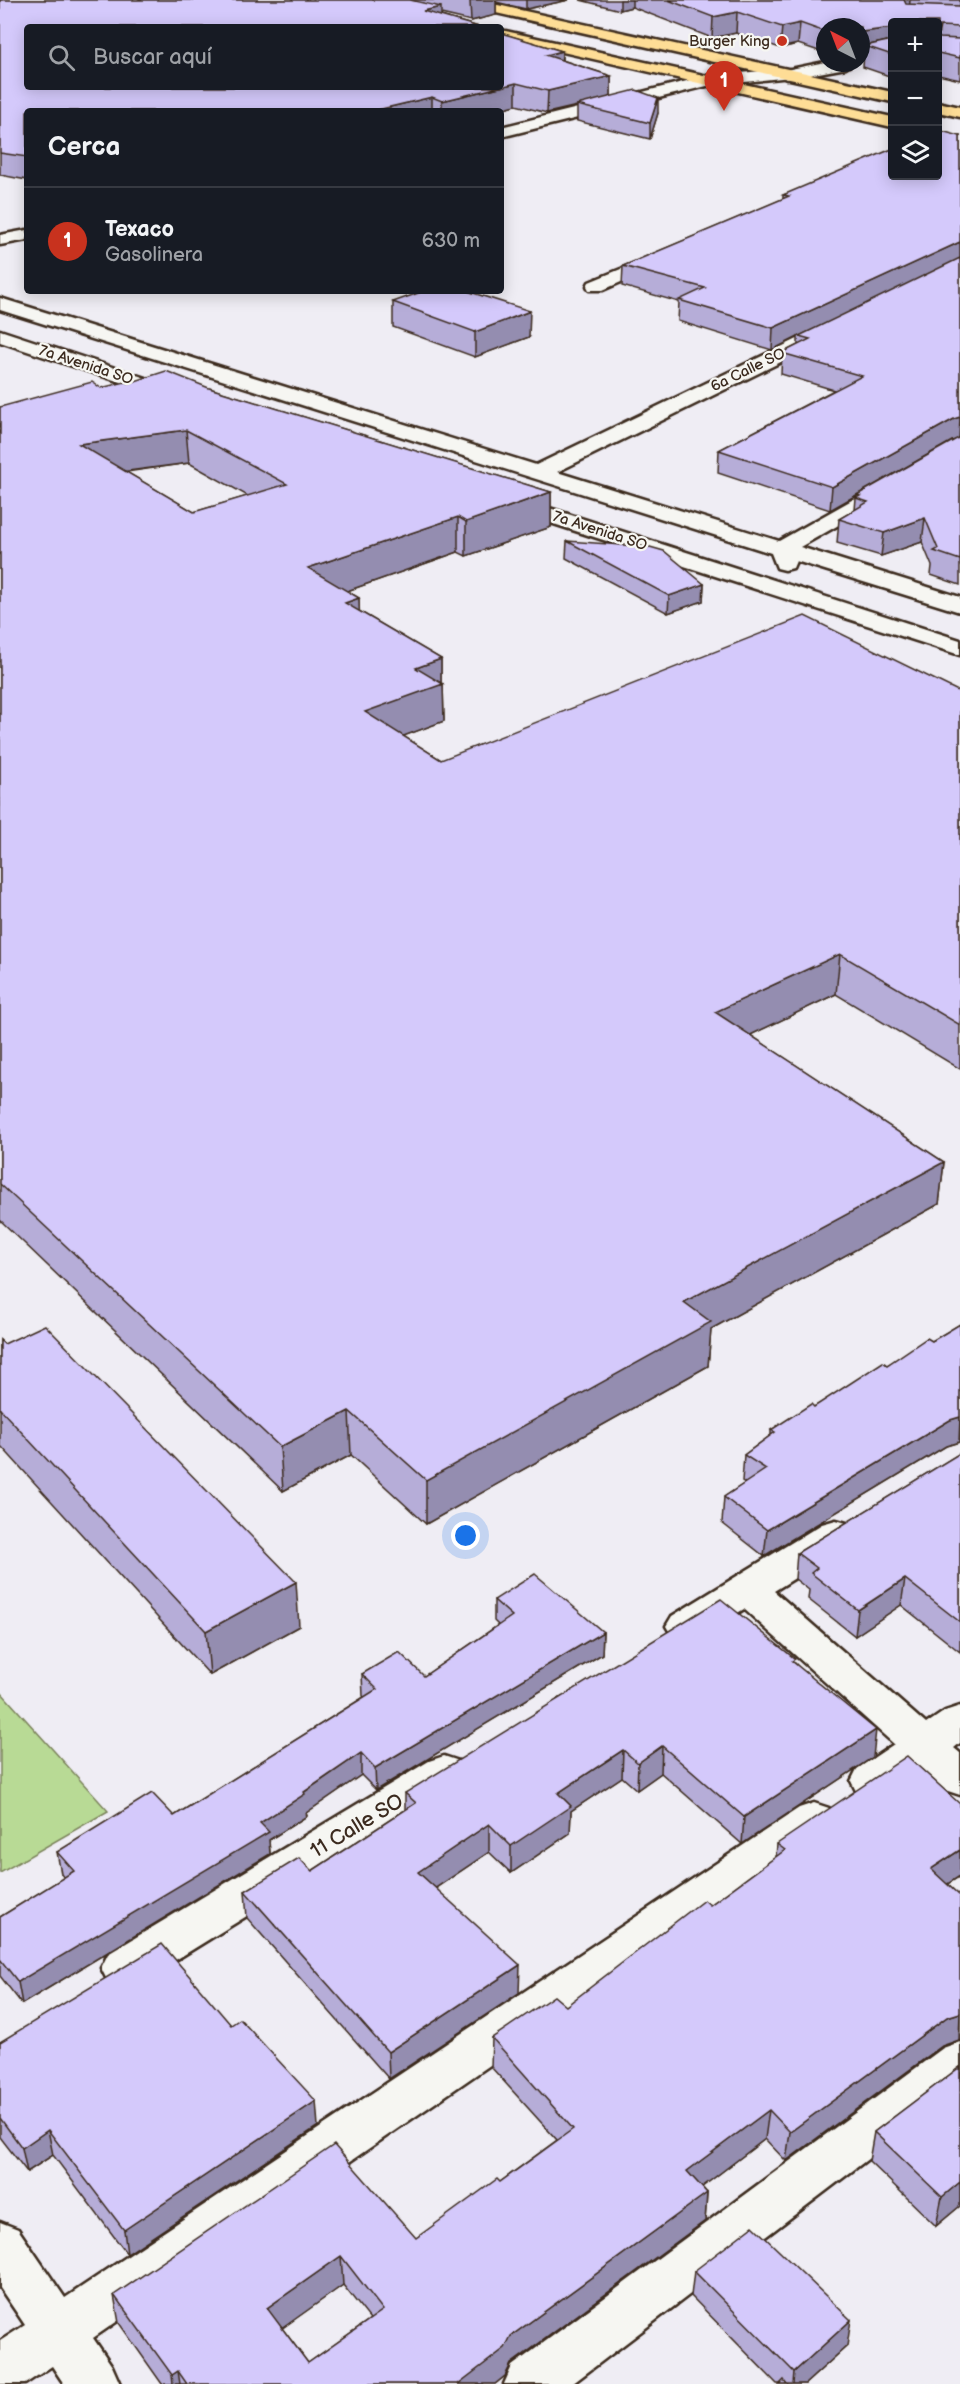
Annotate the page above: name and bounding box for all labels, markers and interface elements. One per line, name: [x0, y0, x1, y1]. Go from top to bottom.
north arrow: [816, 18, 870, 72]
map controls: [888, 18, 942, 180]
button: +: [888, 18, 942, 72]
search box: [24, 24, 504, 90]
place label: Burger King: [689, 32, 770, 51]
marker: Burger King: [775, 34, 789, 48]
icon: search: [45, 41, 78, 74]
text: Buscar aquí: [93, 44, 212, 71]
pin: 1: [704, 62, 744, 111]
button: −: [888, 72, 942, 126]
button: layers: [888, 126, 942, 180]
text: Cerca: [48, 132, 120, 163]
text: Texaco: [105, 216, 174, 243]
text: 1: [63, 229, 72, 253]
text: 630 m: [422, 229, 480, 253]
text: Gasolinera: [105, 243, 203, 267]
street label: 7a Avenida SO: [36, 341, 136, 389]
street label: 6a Calle SO: [708, 344, 788, 396]
street label: 7a Avenida SO: [550, 507, 650, 555]
your location: [451, 1521, 480, 1550]
street label: 11 Calle SO: [306, 1788, 408, 1864]

